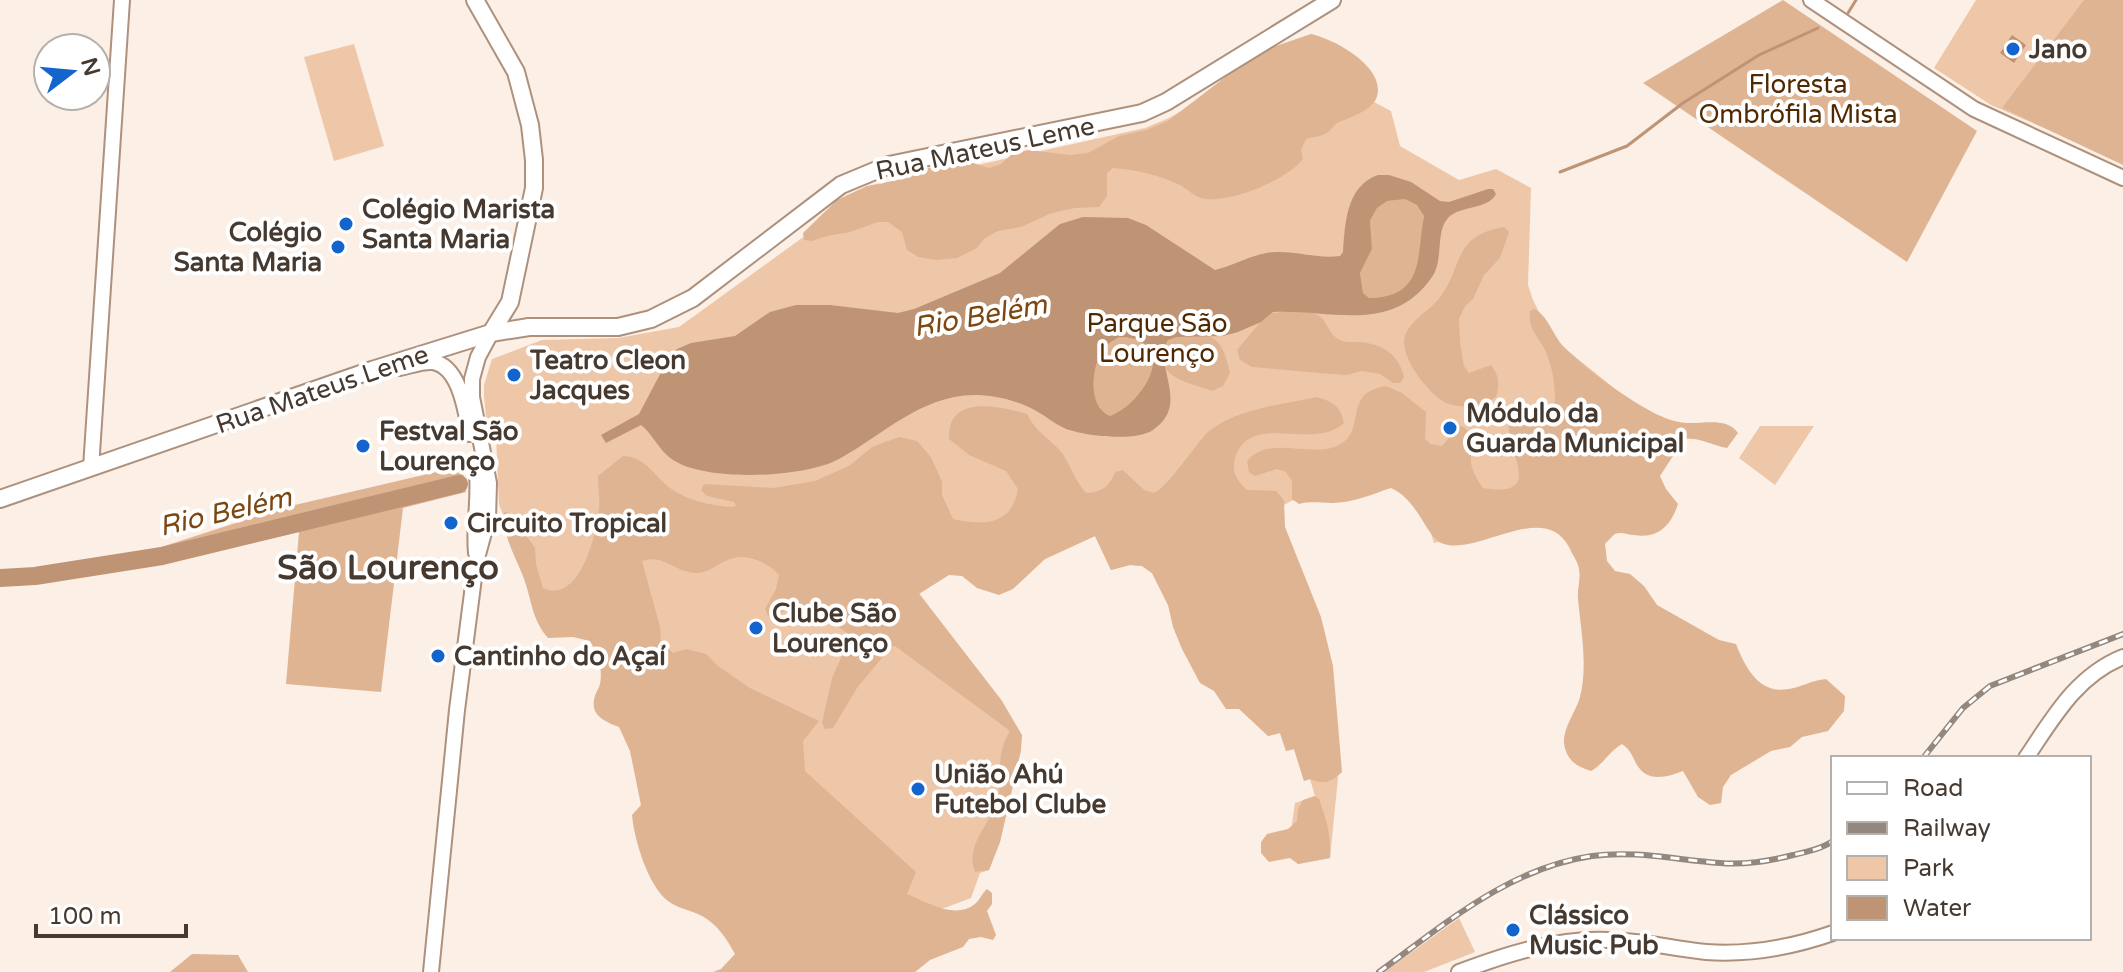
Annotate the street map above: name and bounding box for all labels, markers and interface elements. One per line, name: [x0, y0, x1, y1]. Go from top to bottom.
north arrow: [32, 32, 112, 112]
place label: Jano: [2028, 34, 2088, 65]
marker: Jano: [2004, 40, 2022, 58]
text: N: [75, 55, 105, 79]
park label: Floresta Ombrófila Mista: [1698, 69, 1898, 130]
street label: Rua Mateus Leme: [873, 110, 1097, 187]
place label: Colégio Marista Santa Maria: [362, 194, 555, 255]
marker: Colégio Marista Santa Maria: [337, 215, 355, 233]
place label: Colégio Santa Maria: [174, 217, 322, 278]
marker: Colégio Santa Maria: [329, 238, 347, 256]
water label: Rio Belém: [911, 287, 1051, 344]
park label: Parque São Lourenço: [1086, 308, 1228, 369]
street label: Rua Mateus Leme: [212, 339, 433, 440]
place label: Teatro Cleon Jacques: [529, 345, 686, 406]
marker: Teatro Cleon Jacques: [505, 366, 523, 384]
place label: Módulo da Guarda Municipal: [1466, 398, 1684, 459]
place label: Festval São Lourenço: [379, 416, 519, 477]
marker: Módulo da Guarda Municipal: [1441, 419, 1459, 437]
marker: Festval São Lourenço: [354, 437, 372, 455]
water label: Rio Belém: [156, 480, 296, 544]
place label: Circuito Tropical: [467, 508, 667, 539]
marker: Circuito Tropical: [442, 514, 460, 532]
district label: São Lourenço: [277, 548, 499, 589]
place label: Clube São Lourenço: [772, 598, 897, 659]
marker: Clube São Lourenço: [747, 619, 765, 637]
place label: Cantinho do Açaí: [454, 641, 666, 672]
marker: Cantinho do Açaí: [429, 647, 447, 665]
legend: [1831, 756, 2091, 940]
place label: União Ahú Futebol Clube: [934, 759, 1106, 820]
text: Road: [1903, 774, 1963, 803]
marker: União Ahú Futebol Clube: [909, 780, 927, 798]
text: Railway: [1903, 814, 1991, 843]
text: Park: [1903, 854, 1954, 883]
scale bar: [36, 888, 186, 938]
text: Water: [1903, 894, 1972, 923]
place label: Clássico Music Pub: [1529, 900, 1659, 961]
text: 100 m: [48, 902, 122, 931]
marker: Clássico Music Pub: [1504, 921, 1522, 939]

